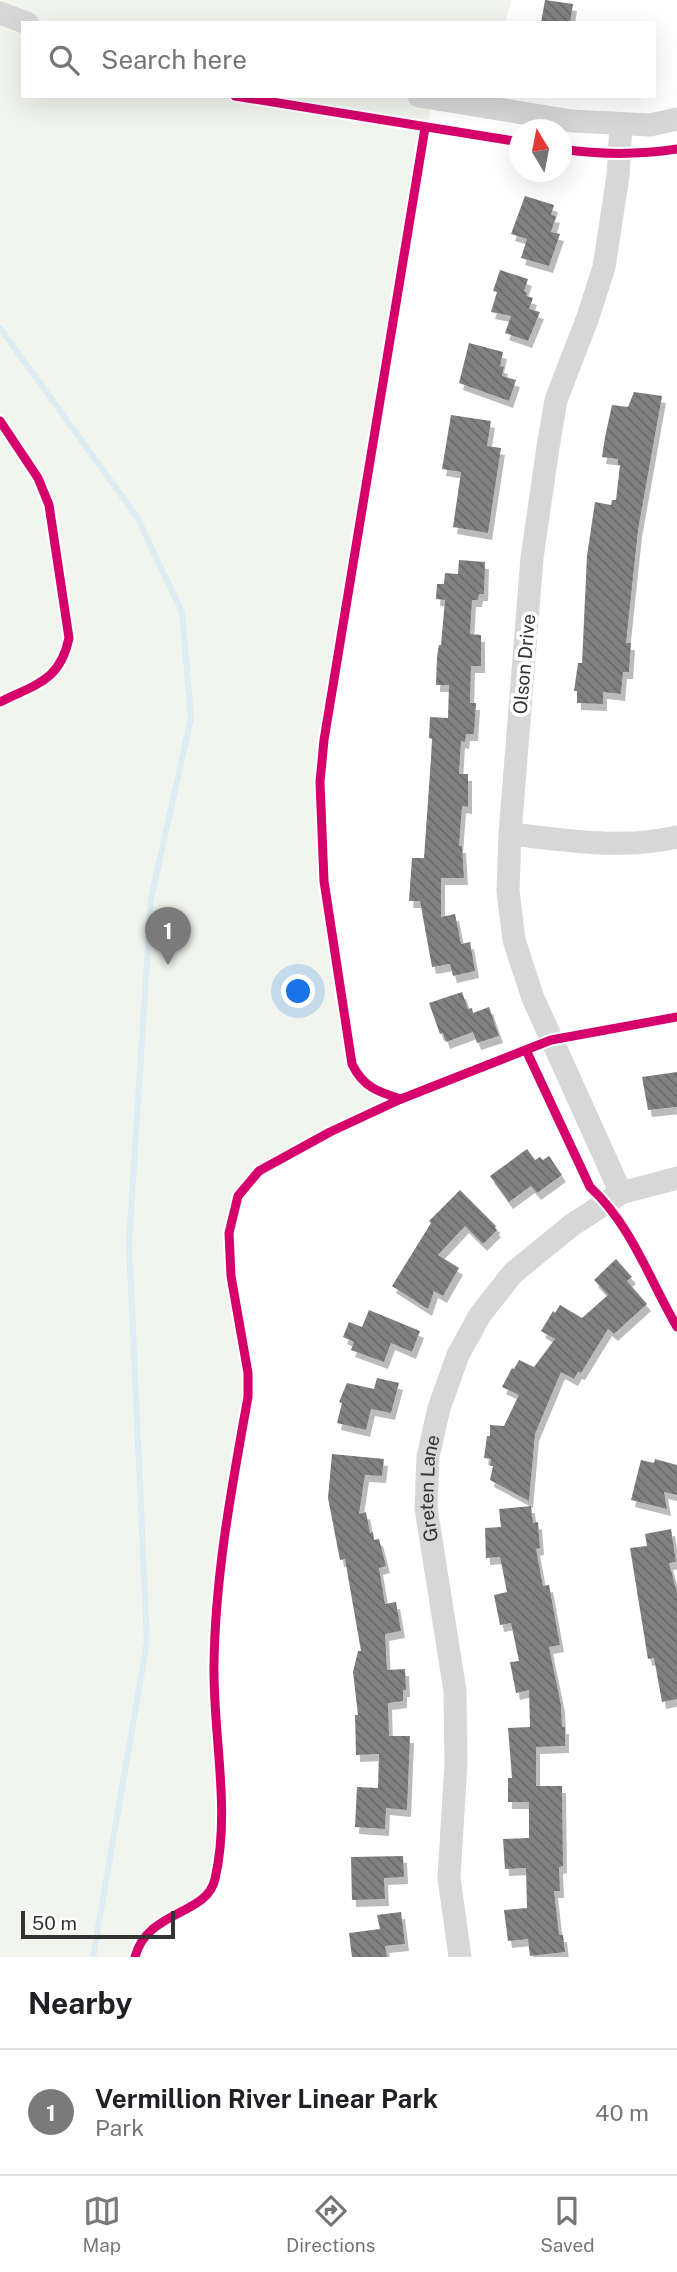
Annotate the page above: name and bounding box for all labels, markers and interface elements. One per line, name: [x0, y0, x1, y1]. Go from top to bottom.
search box: [21, 21, 656, 98]
icon: search: [45, 41, 83, 79]
text: Search here: [101, 44, 247, 75]
north arrow: [509, 119, 572, 182]
street label: Olson Drive: [509, 613, 539, 715]
pin: 1: [145, 907, 191, 965]
your location: [281, 974, 315, 1008]
street label: Greten Lane: [415, 1432, 444, 1544]
scale bar: [21, 1908, 175, 1940]
text: 50 m: [32, 1912, 77, 1934]
text: Nearby: [28, 1985, 132, 2021]
text: Vermillion River Linear Park: [95, 2083, 438, 2114]
text: 1: [46, 2099, 56, 2126]
text: 40 m: [595, 2099, 649, 2126]
text: Park: [95, 2114, 144, 2141]
tab: Map: [82, 2192, 121, 2256]
tab: Directions: [286, 2192, 375, 2256]
tab: Saved: [540, 2192, 595, 2256]

